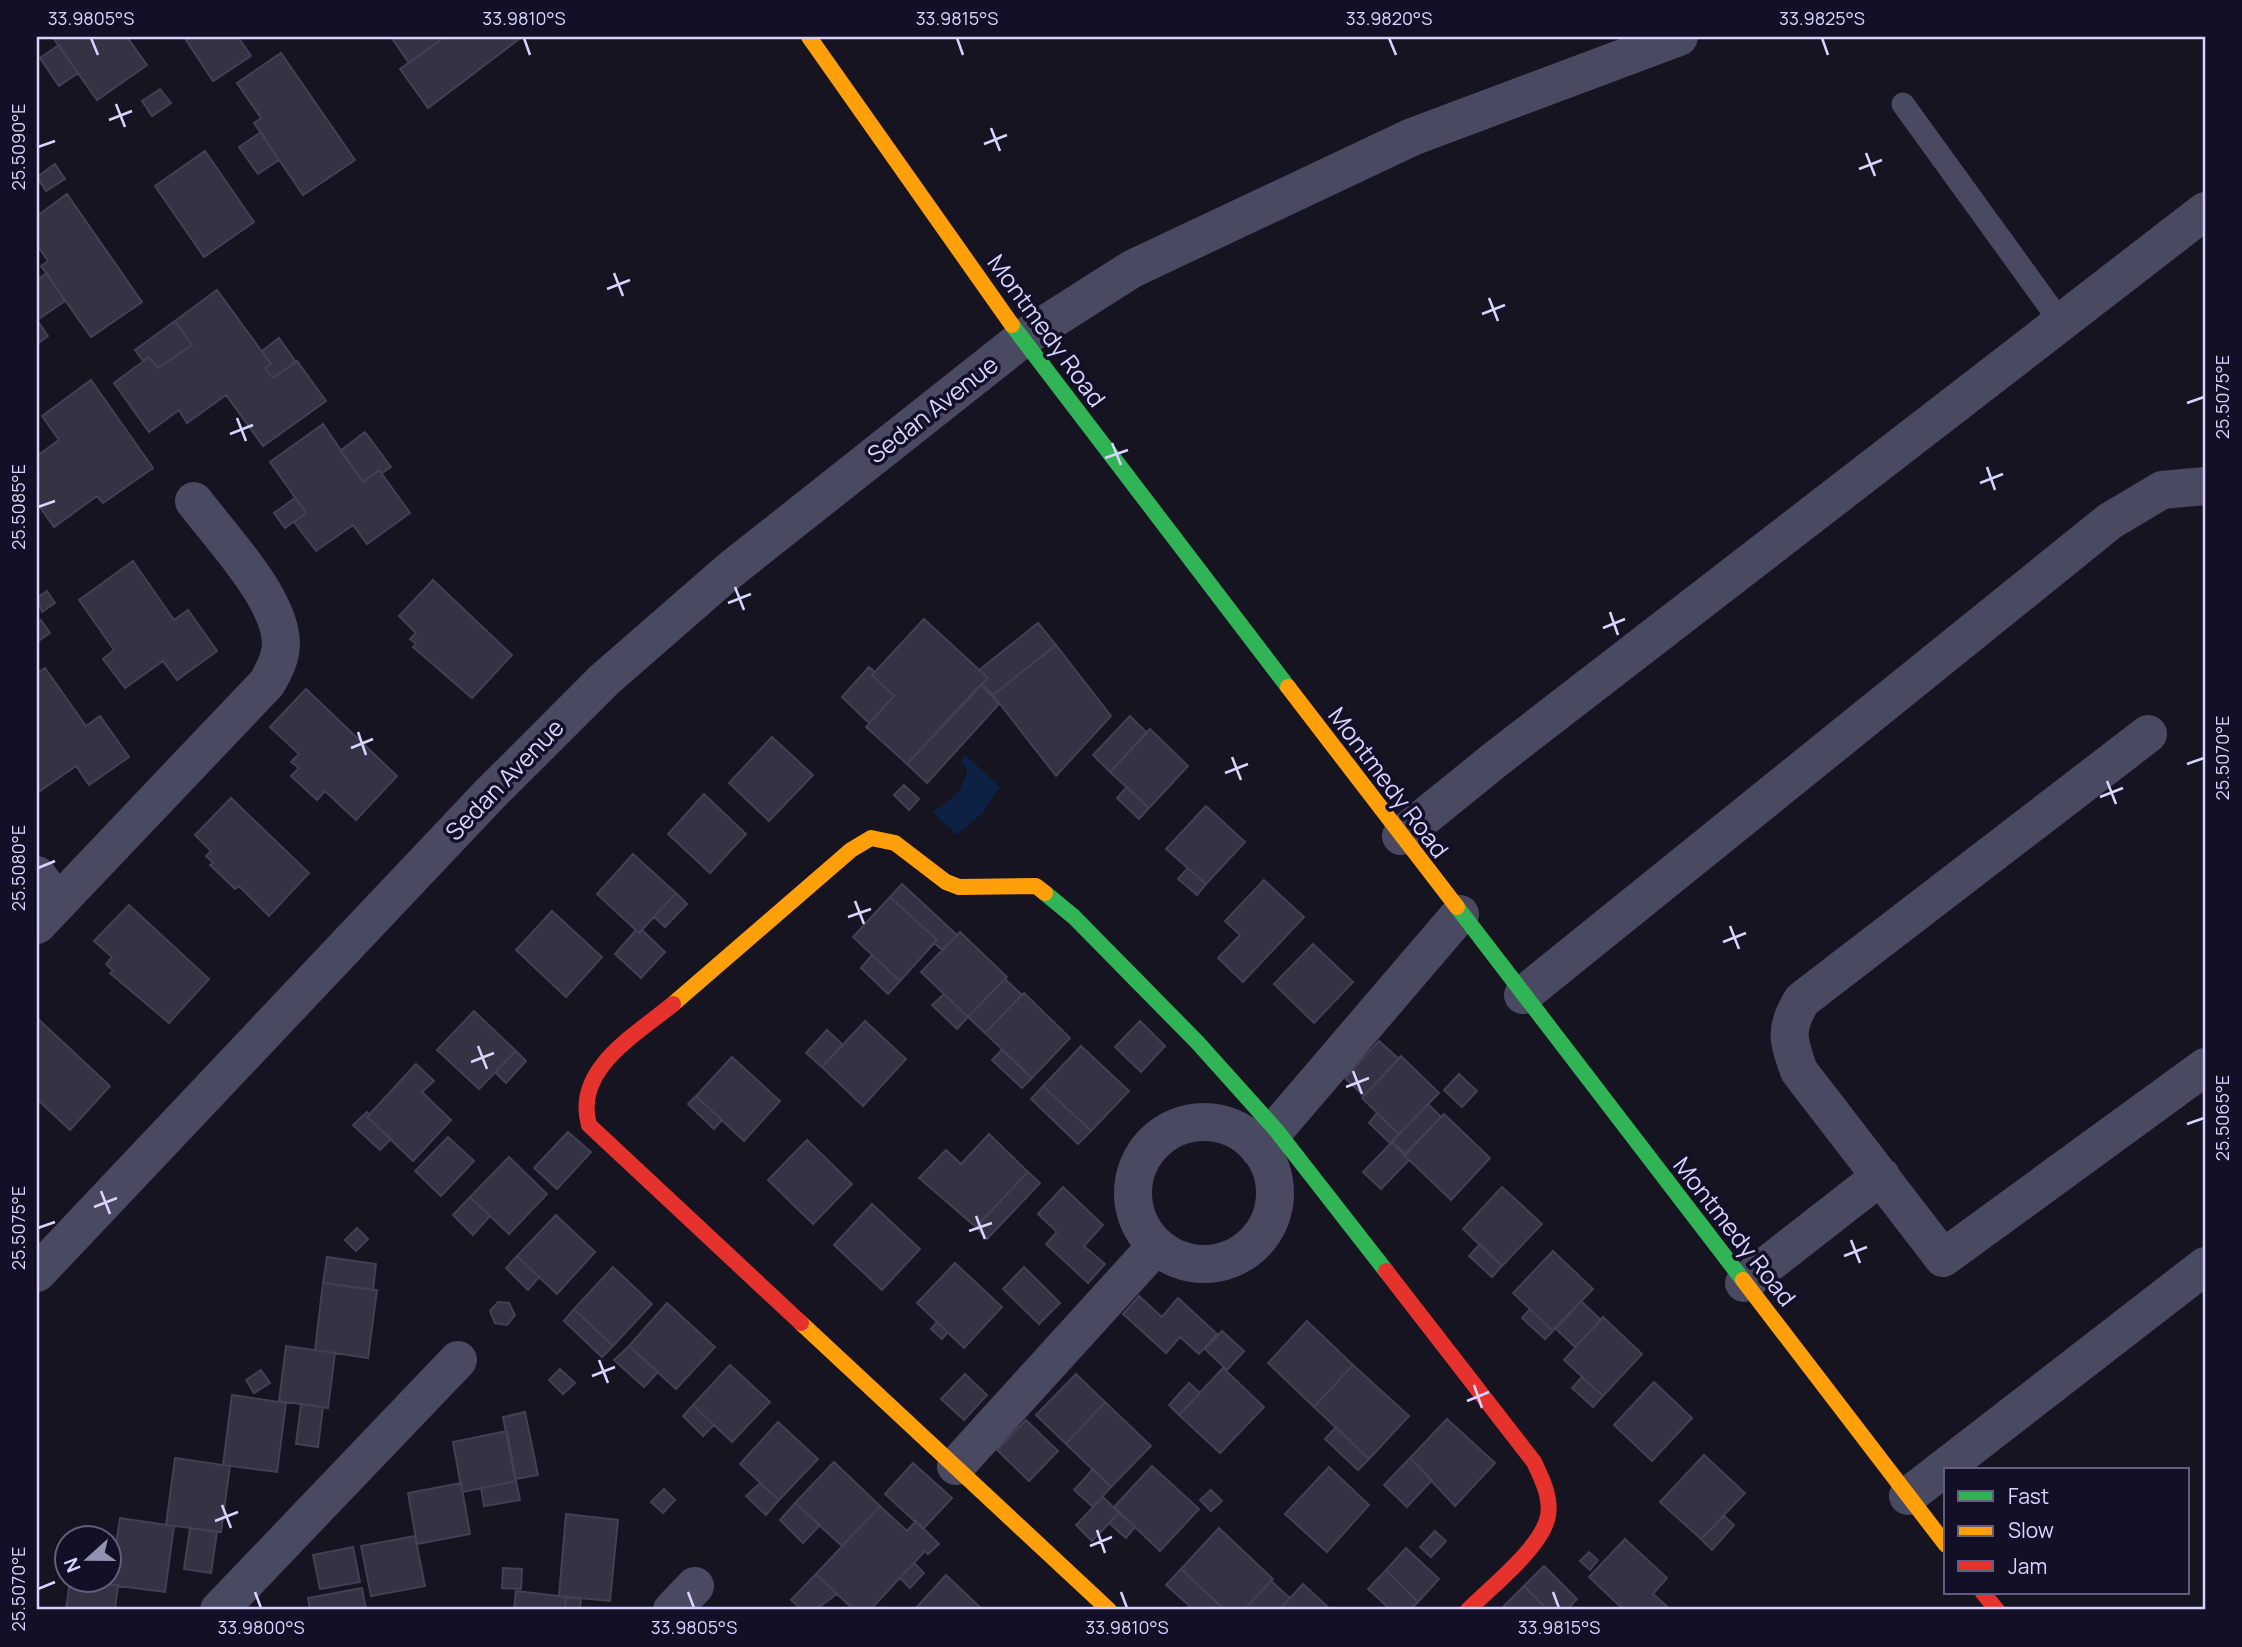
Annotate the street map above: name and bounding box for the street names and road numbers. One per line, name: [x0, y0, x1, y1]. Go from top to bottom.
street label: Montmedy Road: [981, 247, 1114, 413]
street label: Sedan Avenue: [860, 347, 1004, 470]
street label: Montmedy Road: [1322, 700, 1457, 864]
street label: Sedan Avenue: [437, 711, 571, 847]
street label: Montmedy Road: [1666, 1150, 1804, 1313]

